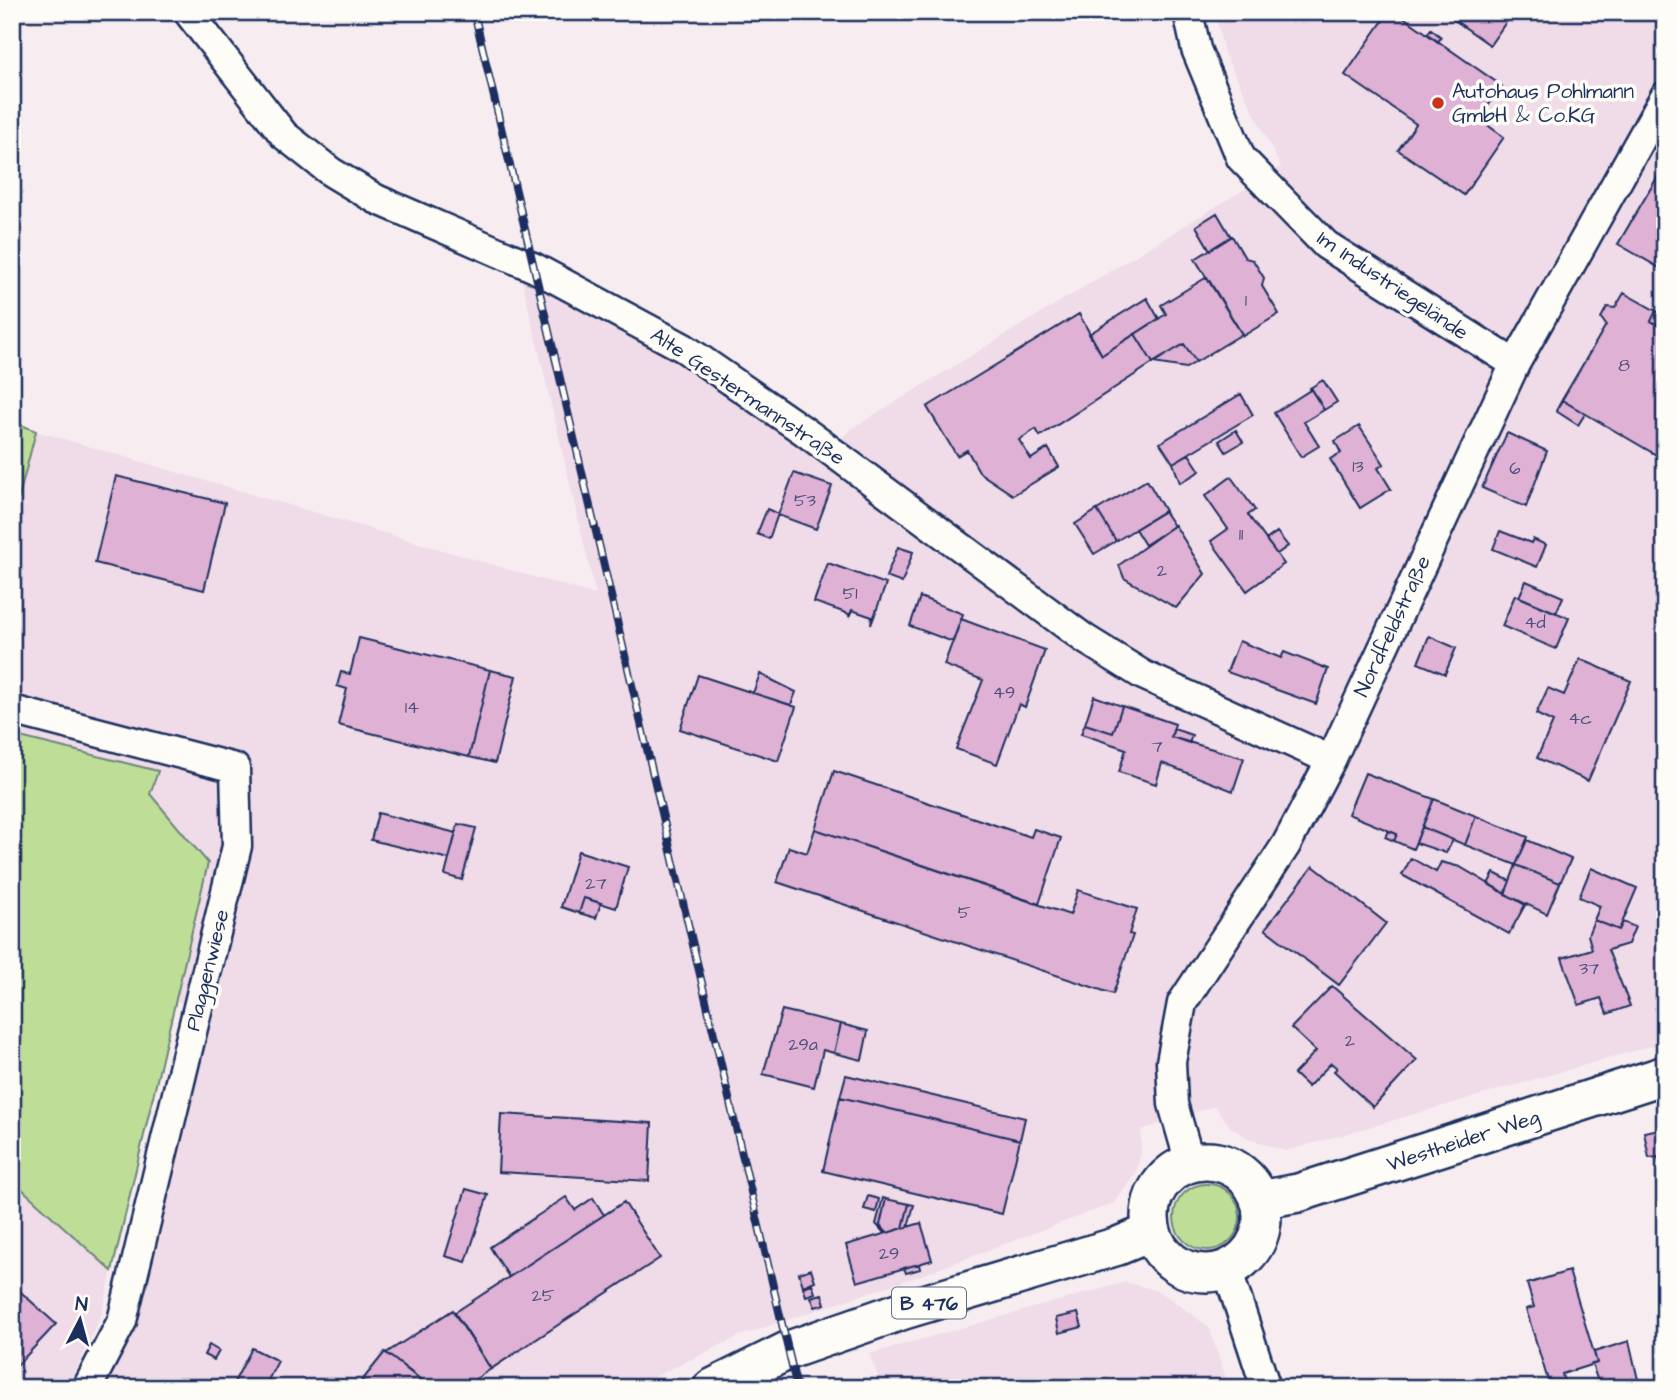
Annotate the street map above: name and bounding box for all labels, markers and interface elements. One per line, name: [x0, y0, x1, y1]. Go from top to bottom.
place label: Autohaus Pohlmann GmbH & Co.KG: [1452, 77, 1634, 130]
marker: Autohaus Pohlmann GmbH & Co.KG: [1430, 95, 1446, 111]
street label: Im Industriegelände: [1310, 224, 1474, 349]
house number: 1: [1245, 288, 1247, 313]
street label: Alte Gestermannstraße: [645, 320, 851, 472]
house number: 8: [1618, 353, 1630, 378]
house number: 13: [1352, 454, 1364, 479]
house number: 6: [1509, 456, 1521, 481]
house number: 53: [794, 488, 816, 513]
house number: 11: [1239, 522, 1243, 547]
street label: Nordfeldstraße: [1347, 551, 1438, 702]
house number: 2: [1157, 558, 1168, 583]
house number: 51: [842, 581, 858, 606]
house number: 4d: [1524, 610, 1546, 635]
house number: 49: [993, 680, 1015, 705]
house number: 14: [405, 695, 419, 720]
house number: 4c: [1568, 706, 1592, 731]
house number: 7: [1151, 734, 1163, 759]
house number: 27: [585, 871, 607, 896]
house number: 5: [958, 900, 971, 925]
street label: Plaggenwiese: [178, 906, 239, 1034]
house number: 37: [1579, 956, 1599, 981]
house number: 2: [1345, 1028, 1356, 1053]
house number: 29a: [788, 1032, 818, 1057]
street label: Westheider Weg: [1383, 1102, 1544, 1181]
house number: 29: [879, 1241, 899, 1266]
house number: 25: [531, 1283, 555, 1308]
north arrow: [46, 1284, 116, 1354]
road number: B 476: [892, 1288, 966, 1318]
text: N: [74, 1291, 89, 1319]

